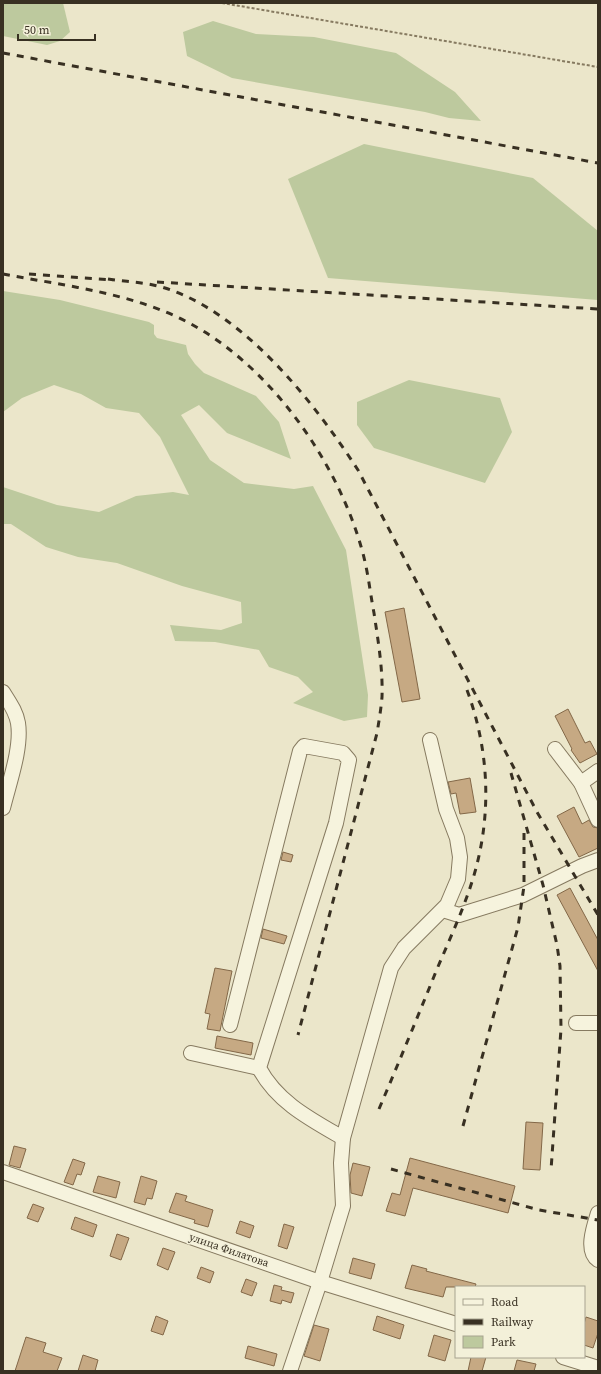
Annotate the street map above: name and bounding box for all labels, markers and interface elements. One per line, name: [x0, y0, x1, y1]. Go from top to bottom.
scale bar: [18, 16, 95, 42]
text: 50 m: [24, 22, 50, 38]
street label: улица Филатова: [187, 1229, 271, 1271]
legend: [455, 1286, 585, 1358]
text: Road: [491, 1294, 518, 1310]
text: Railway: [491, 1314, 534, 1330]
text: Park: [491, 1334, 516, 1350]

